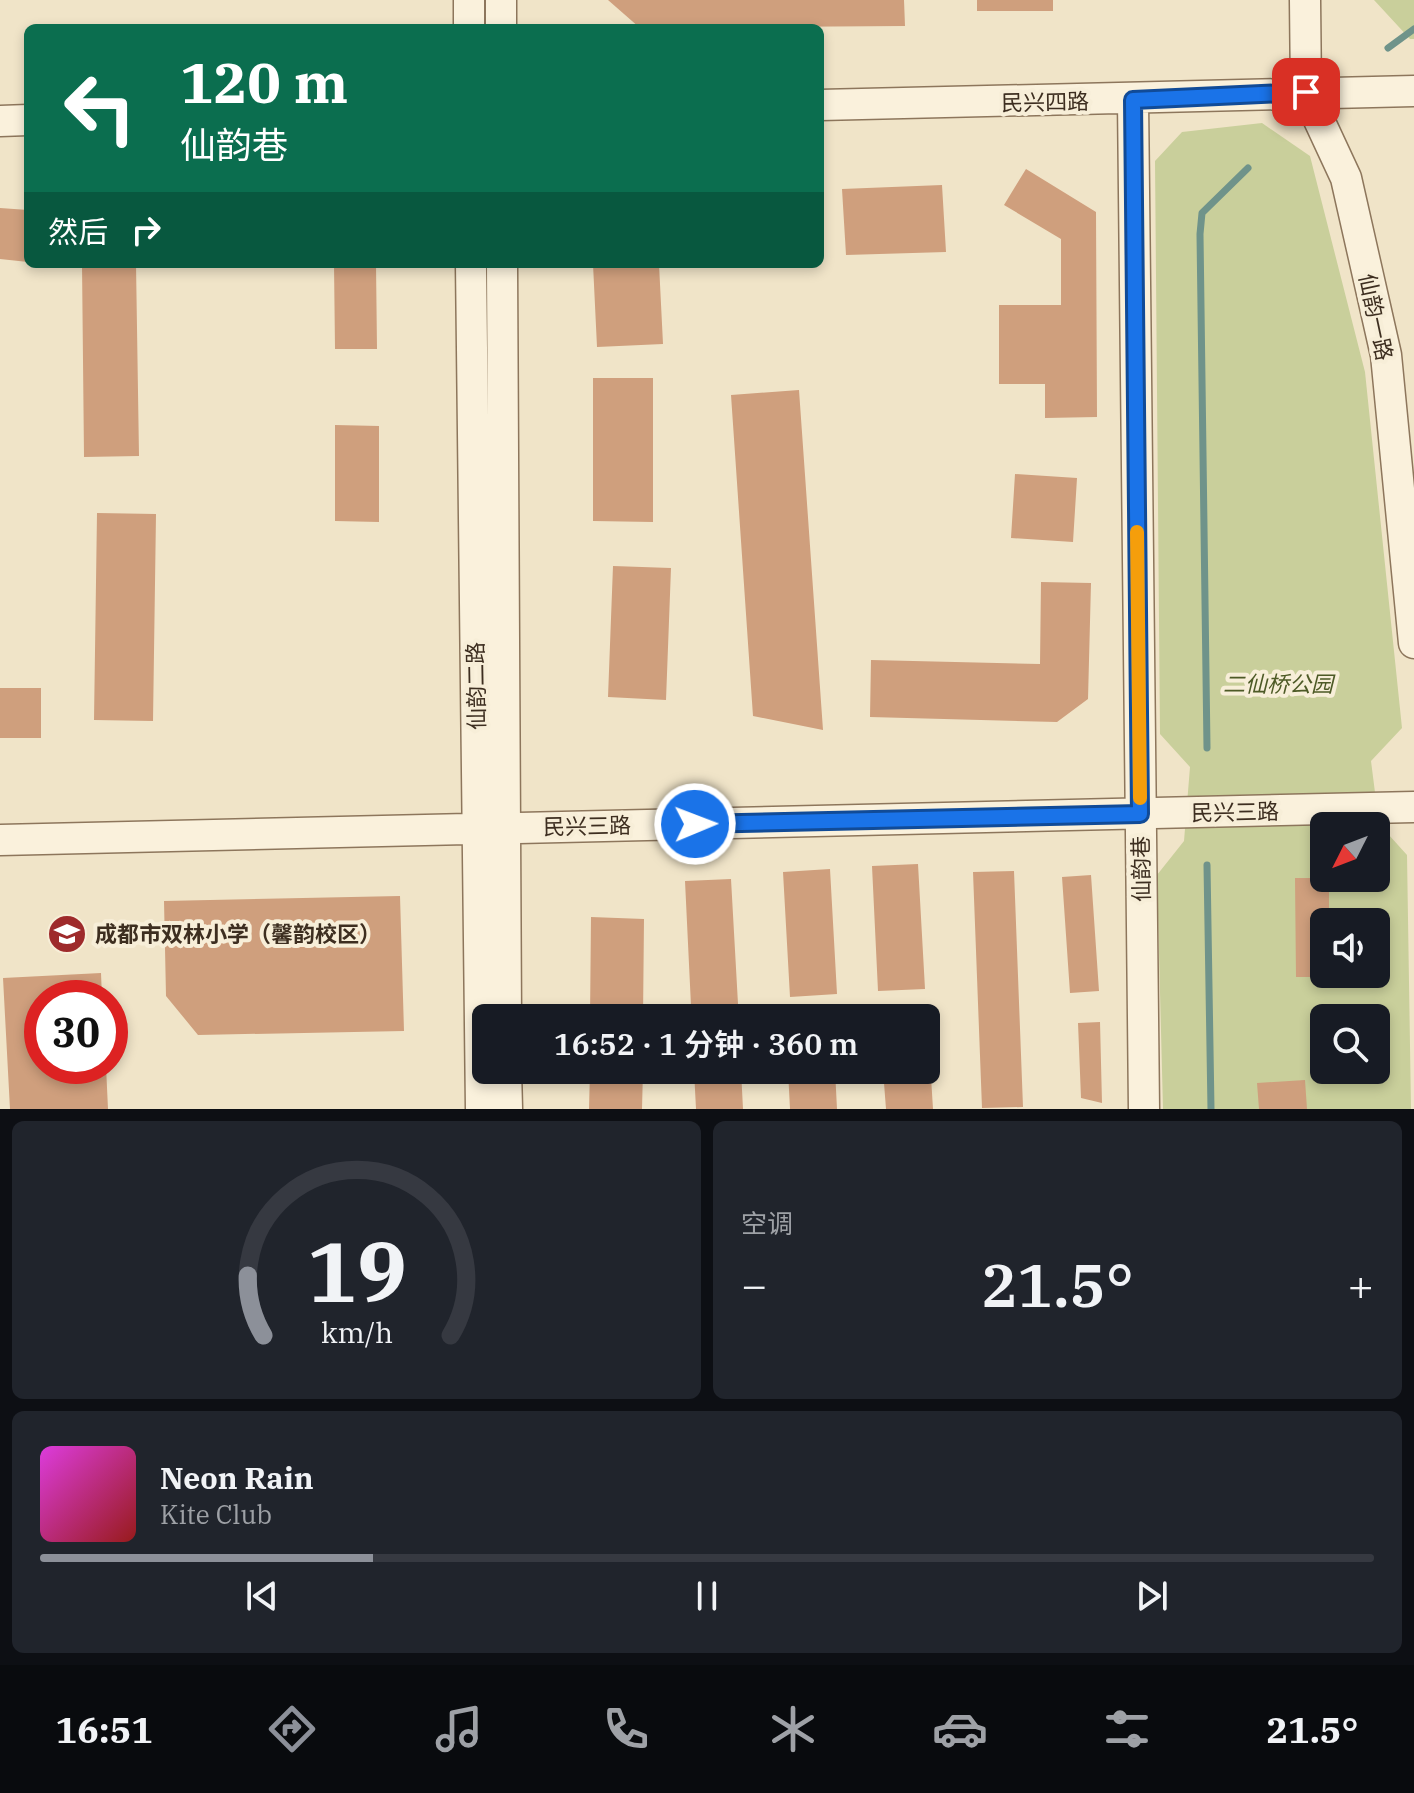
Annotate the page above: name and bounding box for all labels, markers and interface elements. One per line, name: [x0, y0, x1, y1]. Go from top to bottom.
text: 120 m: [180, 46, 348, 118]
icon: left: [48, 56, 152, 160]
pin: [1272, 58, 1340, 126]
icon: arrive: [1284, 70, 1328, 114]
street label: 民兴四路: [1001, 86, 1089, 117]
text: 仙韵巷: [180, 121, 288, 168]
icon: right: [124, 208, 168, 252]
text: 然后: [48, 212, 108, 251]
street label: 仙韵一路: [1353, 271, 1400, 363]
street label: 仙韵二路: [460, 642, 491, 730]
park label: 二仙桥公园: [1223, 669, 1336, 698]
position arrow: [653, 782, 737, 866]
street label: 民兴三路: [1191, 796, 1279, 827]
street label: 民兴三路: [543, 810, 631, 841]
north arrow: [1310, 812, 1390, 892]
map controls: [1310, 812, 1390, 1084]
street label: 仙韵巷: [1125, 836, 1156, 902]
button: sound: [1310, 908, 1390, 988]
school or university icon: 成都市双林小学（馨韵校区）: [46, 913, 88, 955]
place label: 成都市双林小学（馨韵校区）: [95, 919, 381, 948]
speed limit sign: 30: [24, 980, 128, 1084]
button: search: [1310, 1004, 1390, 1084]
text: 16:52 · 1 分钟 · 360 m: [554, 1024, 858, 1063]
text: 空调: [741, 1206, 793, 1240]
text: 19: [307, 1217, 406, 1325]
text: 21.5°: [981, 1245, 1134, 1324]
text: −: [741, 1256, 767, 1313]
text: +: [1348, 1256, 1374, 1313]
text: km/h: [320, 1314, 393, 1351]
text: Neon Rain: [160, 1458, 314, 1497]
text: Kite Club: [160, 1497, 272, 1531]
icon: previous: [240, 1574, 284, 1618]
icon: pause: [685, 1574, 729, 1618]
icon: next: [1130, 1574, 1174, 1618]
icon: directions: [264, 1701, 320, 1757]
icon: music: [431, 1701, 487, 1757]
icon: phone: [598, 1701, 654, 1757]
icon: climate: [765, 1701, 821, 1757]
icon: car: [932, 1701, 988, 1757]
icon: filters: [1099, 1701, 1155, 1757]
text: 16:51: [56, 1706, 153, 1753]
text: 21.5°: [1267, 1706, 1358, 1753]

